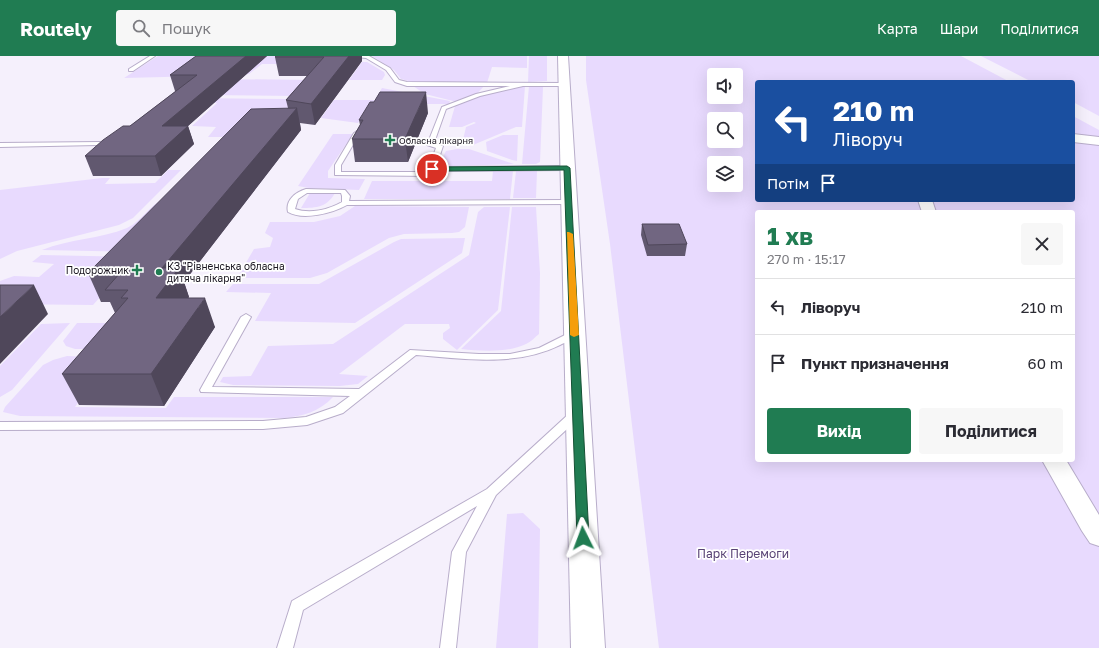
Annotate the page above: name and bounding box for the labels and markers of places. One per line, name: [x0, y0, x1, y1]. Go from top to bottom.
marker: Обласна лікарня: [384, 134, 396, 146]
place label: Обласна лікарня: [399, 135, 473, 146]
pin: [415, 152, 449, 186]
place label: КЗ "Рівненська обласна дитяча лікарня": [167, 260, 285, 284]
place label: Подорожник: [66, 264, 129, 276]
marker: Подорожник: [132, 265, 142, 275]
marker: КЗ "Рівненська обласна дитяча лікарня": [154, 267, 164, 277]

